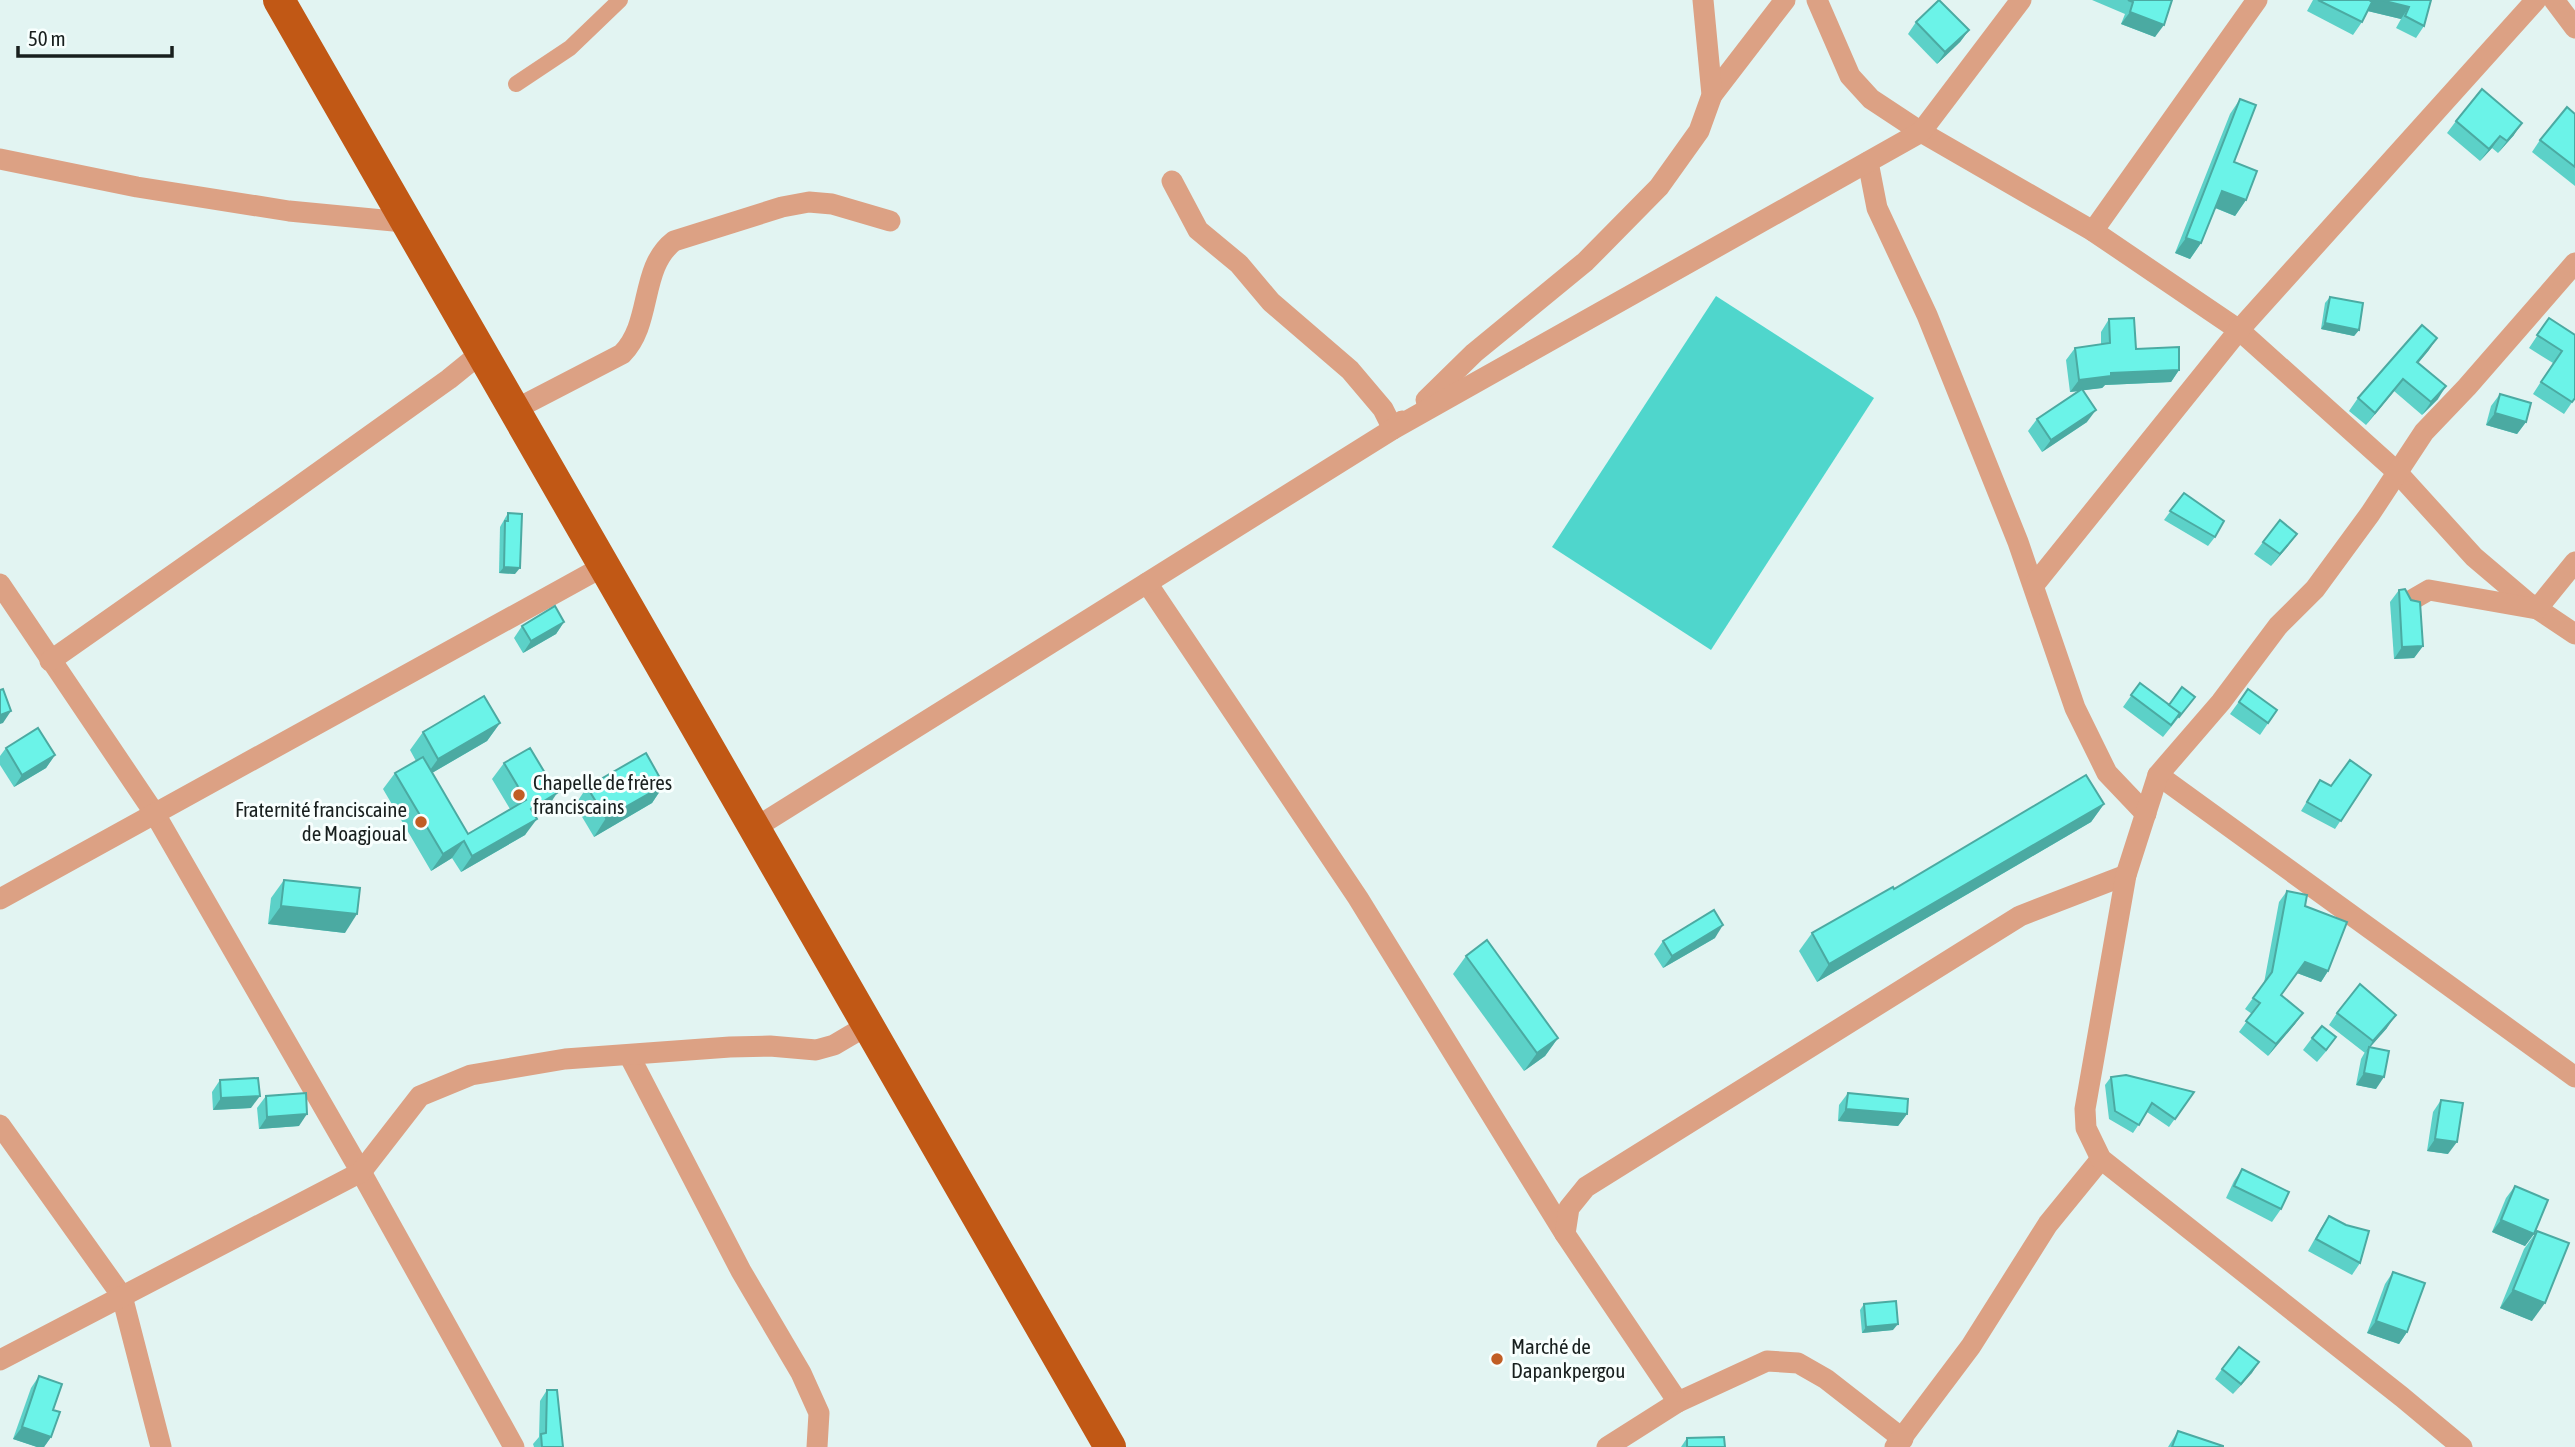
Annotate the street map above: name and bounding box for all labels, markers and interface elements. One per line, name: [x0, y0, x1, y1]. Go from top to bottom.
scale bar: [18, 14, 172, 58]
text: 50 m: [28, 26, 66, 50]
place label: Chapelle de frères franciscains: [533, 770, 672, 818]
marker: Chapelle de frères franciscains: [511, 787, 527, 803]
place label: Fraternité franciscaine de Moagjoual: [235, 797, 407, 845]
marker: Fraternité franciscaine de Moagjoual: [413, 814, 429, 830]
place label: Marché de Dapankpergou: [1511, 1334, 1625, 1382]
marker: Marché de Dapankpergou: [1489, 1351, 1505, 1367]

